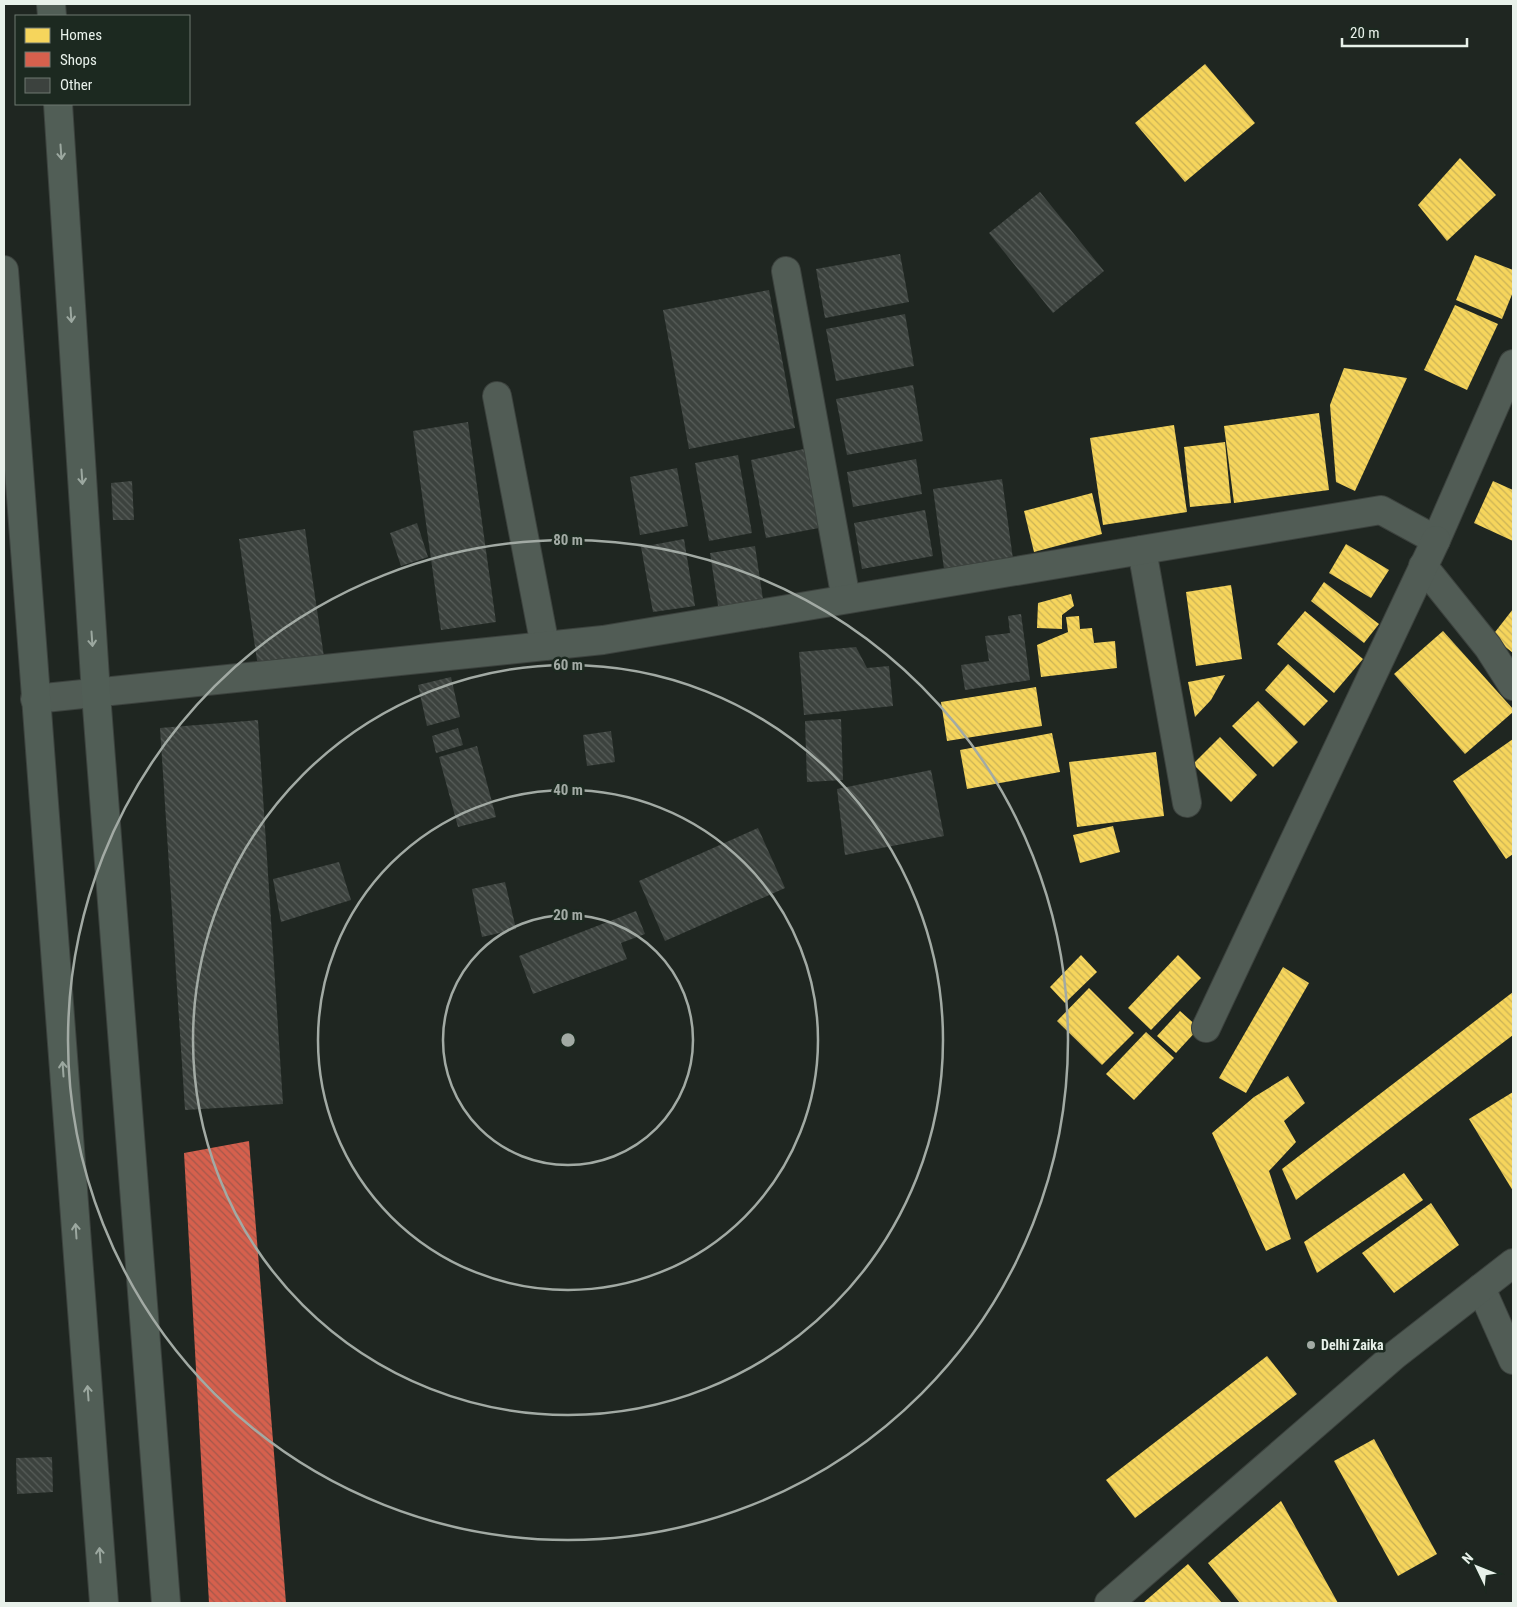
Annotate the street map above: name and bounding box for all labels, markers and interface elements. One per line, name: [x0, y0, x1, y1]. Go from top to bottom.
legend: [15, 15, 190, 105]
scale bar: [1342, 15, 1467, 47]
text: 20 m: [1350, 24, 1380, 42]
text: Homes: [60, 26, 102, 44]
text: Shops: [60, 51, 97, 69]
text: Other: [60, 76, 93, 94]
one-way arrow: [56, 144, 66, 160]
one-way arrow: [67, 306, 76, 322]
one-way arrow: [77, 468, 86, 484]
text: 80 m: [553, 531, 583, 549]
one-way arrow: [88, 631, 97, 647]
text: 60 m: [553, 656, 583, 674]
text: 40 m: [553, 781, 583, 799]
text: 20 m: [553, 906, 583, 924]
centre of rings: [559, 1031, 577, 1049]
one-way arrow: [59, 1061, 68, 1077]
one-way arrow: [71, 1223, 80, 1239]
place label: Delhi Zaika: [1321, 1337, 1384, 1353]
marker: Delhi Zaika: [1305, 1339, 1317, 1351]
one-way arrow: [83, 1385, 93, 1401]
north arrow: [1452, 1542, 1502, 1592]
one-way arrow: [96, 1547, 105, 1563]
text: N: [1459, 1550, 1476, 1567]

